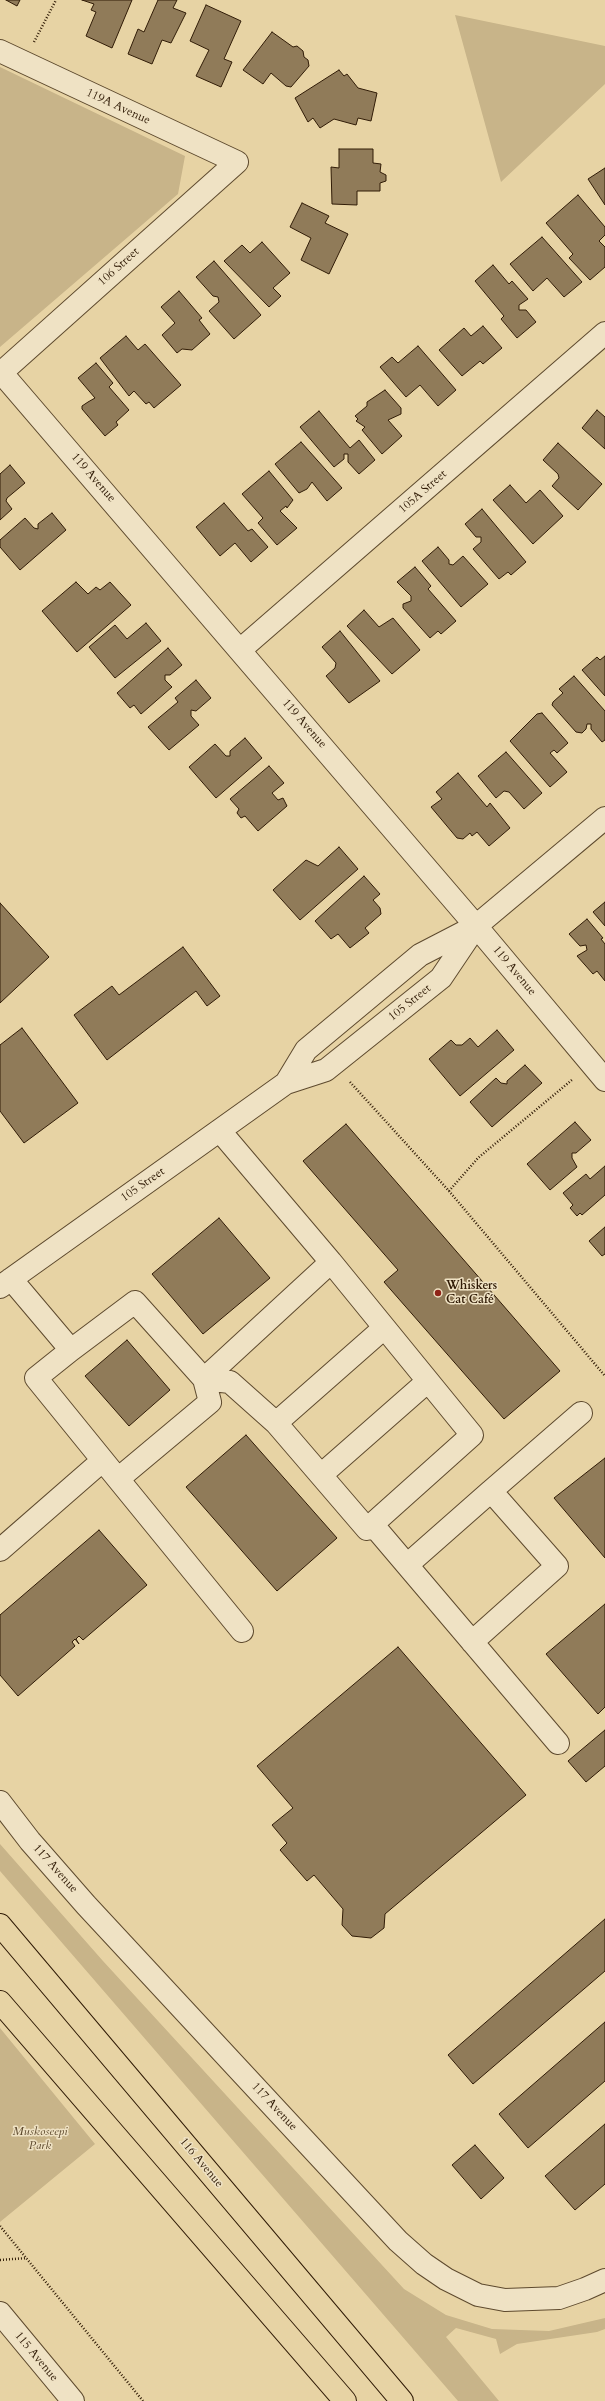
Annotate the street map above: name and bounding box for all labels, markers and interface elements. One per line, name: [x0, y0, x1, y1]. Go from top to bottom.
street label: 119A Avenue: [84, 86, 152, 128]
street label: 106 Street: [95, 245, 143, 289]
street label: 119 Avenue: [68, 450, 118, 506]
street label: 105A Street: [396, 467, 450, 517]
street label: 119 Avenue: [279, 696, 329, 752]
street label: 119 Avenue: [489, 943, 539, 999]
street label: 105 Street: [386, 982, 434, 1024]
street label: 105 Street: [118, 1165, 168, 1205]
place label: Whiskers Cat Café: [446, 1279, 497, 1307]
marker: Whiskers Cat Café: [433, 1288, 443, 1298]
street label: 117 Avenue: [29, 1842, 81, 1896]
street label: 117 Avenue: [248, 2080, 300, 2134]
park label: Muskoseepi Park: [12, 2125, 68, 2153]
street label: 116 Avenue: [176, 2135, 226, 2191]
street label: 115 Avenue: [11, 2329, 61, 2385]

